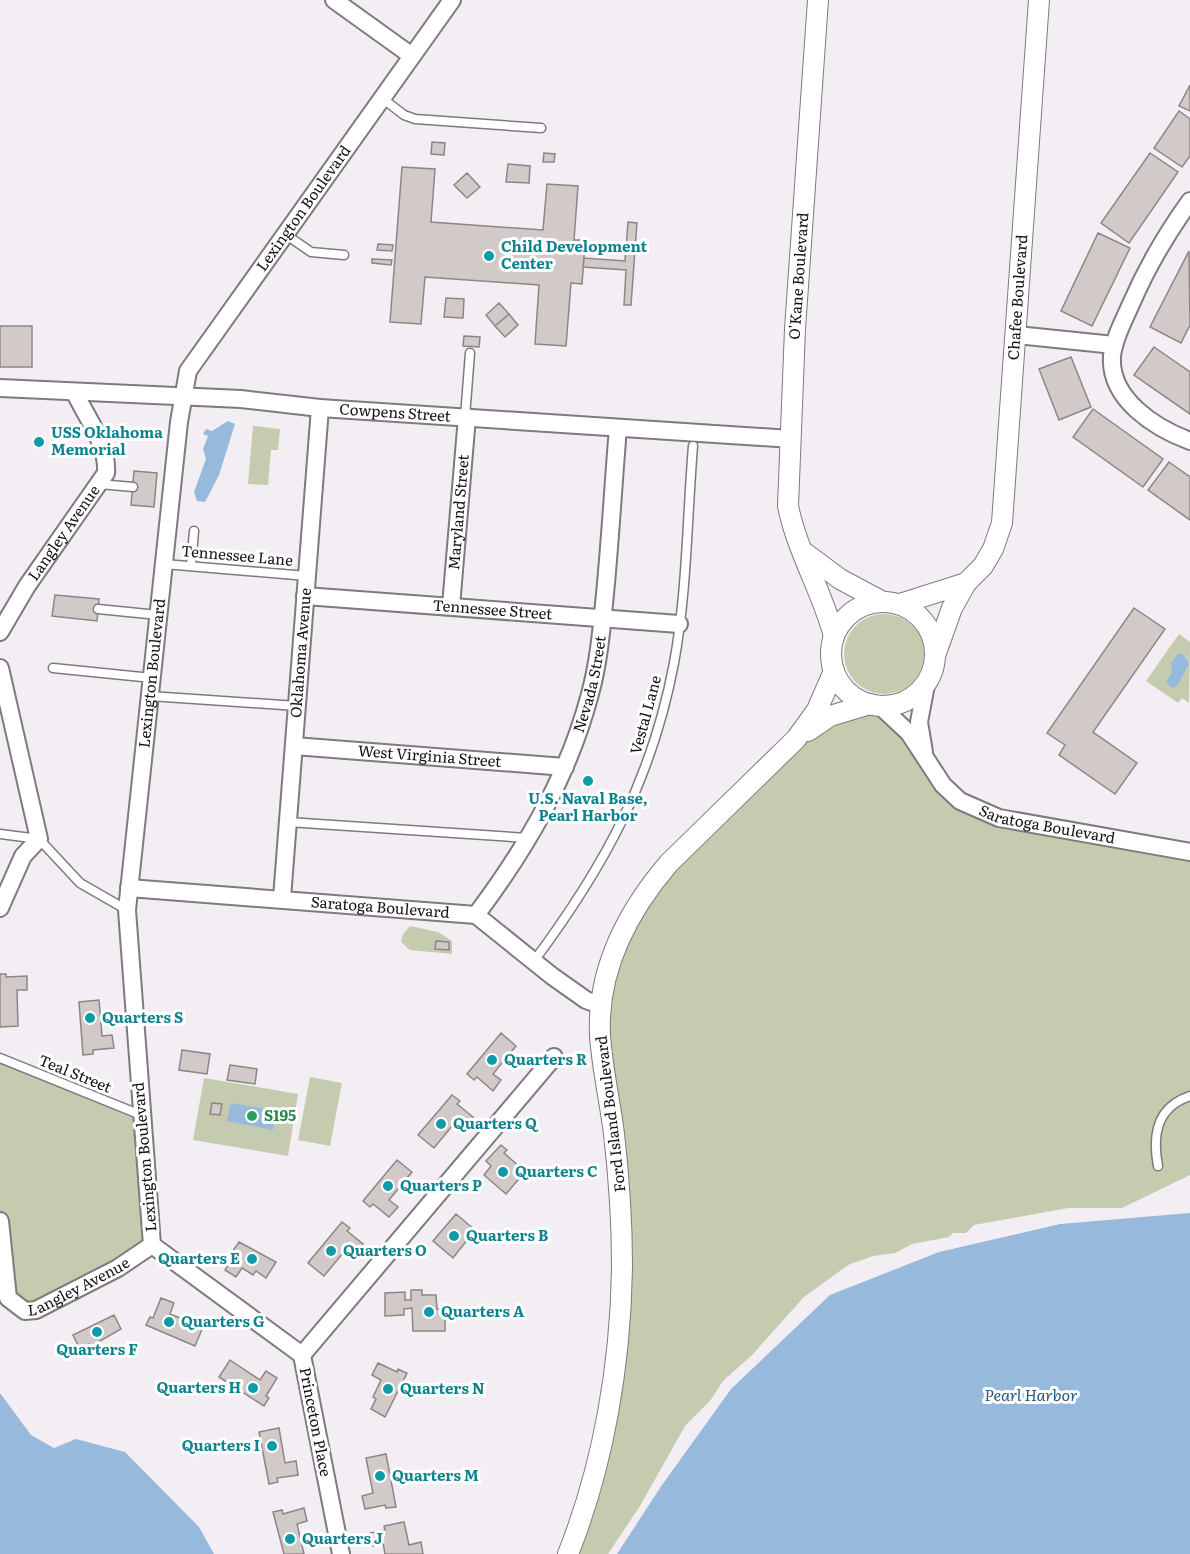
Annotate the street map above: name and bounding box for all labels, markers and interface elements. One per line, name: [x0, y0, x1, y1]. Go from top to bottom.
street label: Lexington Boulevard: [250, 140, 355, 275]
street label: O'Kane Boulevard: [782, 211, 813, 340]
place label: Child Development Center: [501, 234, 647, 274]
street label: Chafee Boulevard: [1001, 234, 1032, 361]
marker: Child Development Center: [482, 249, 496, 263]
street label: Cowpens Street: [339, 396, 452, 427]
place label: USS Oklahoma Memorial: [51, 420, 163, 460]
marker: USS Oklahoma Memorial: [32, 435, 46, 449]
street label: Maryland Street: [441, 453, 474, 571]
street label: Langley Avenue: [21, 479, 105, 585]
street label: Tennessee Lane: [180, 538, 294, 571]
street label: Oklahoma Avenue: [283, 587, 316, 719]
street label: Tennessee Street: [432, 593, 553, 624]
street label: Lexington Boulevard: [131, 597, 170, 749]
street label: Nevada Street: [566, 634, 611, 735]
street label: Vestal Lane: [623, 672, 666, 757]
street label: West Virginia Street: [357, 738, 502, 772]
marker: U.S. Naval Base, Pearl Harbor: [581, 774, 595, 788]
place label: U.S. Naval Base, Pearl Harbor: [528, 786, 648, 826]
street label: Saratoga Boulevard: [976, 798, 1117, 848]
street label: Saratoga Boulevard: [310, 889, 451, 923]
place label: Quarters S: [102, 1005, 183, 1028]
marker: Quarters S: [83, 1011, 97, 1025]
street label: Ford Island Boulevard: [588, 1035, 631, 1194]
place label: Quarters R: [504, 1047, 587, 1070]
street label: Teal Street: [36, 1048, 115, 1098]
marker: Quarters R: [485, 1053, 499, 1067]
street label: Lexington Boulevard: [126, 1081, 161, 1233]
place label: S195: [264, 1103, 296, 1126]
marker: S195: [245, 1109, 259, 1123]
place label: Quarters Q: [453, 1111, 539, 1134]
marker: Quarters Q: [434, 1117, 448, 1131]
place label: Quarters C: [515, 1159, 598, 1182]
marker: Quarters C: [496, 1165, 510, 1179]
place label: Quarters P: [400, 1173, 482, 1196]
marker: Quarters P: [381, 1179, 395, 1193]
place label: Quarters B: [466, 1223, 548, 1246]
marker: Quarters B: [447, 1229, 461, 1243]
place label: Quarters O: [343, 1238, 427, 1261]
marker: Quarters O: [324, 1244, 338, 1258]
place label: Quarters E: [158, 1246, 240, 1269]
street label: Langley Avenue: [27, 1250, 134, 1321]
marker: Quarters E: [245, 1252, 259, 1266]
place label: Quarters A: [441, 1299, 525, 1322]
marker: Quarters A: [422, 1305, 436, 1319]
place label: Quarters G: [181, 1309, 265, 1332]
marker: Quarters G: [162, 1315, 176, 1329]
marker: Quarters F: [90, 1325, 104, 1339]
place label: Quarters F: [56, 1337, 138, 1360]
street label: Princeton Place: [295, 1365, 338, 1478]
place label: Quarters H: [156, 1375, 241, 1398]
place label: Quarters N: [400, 1376, 485, 1399]
marker: Quarters H: [246, 1381, 260, 1395]
marker: Quarters N: [381, 1382, 395, 1396]
water label: Pearl Harbor: [984, 1382, 1078, 1406]
place label: Quarters I: [182, 1433, 260, 1456]
marker: Quarters I: [265, 1439, 279, 1453]
place label: Quarters M: [392, 1463, 479, 1486]
marker: Quarters M: [373, 1469, 387, 1483]
place label: Quarters J: [302, 1526, 383, 1549]
marker: Quarters J: [283, 1532, 297, 1546]

